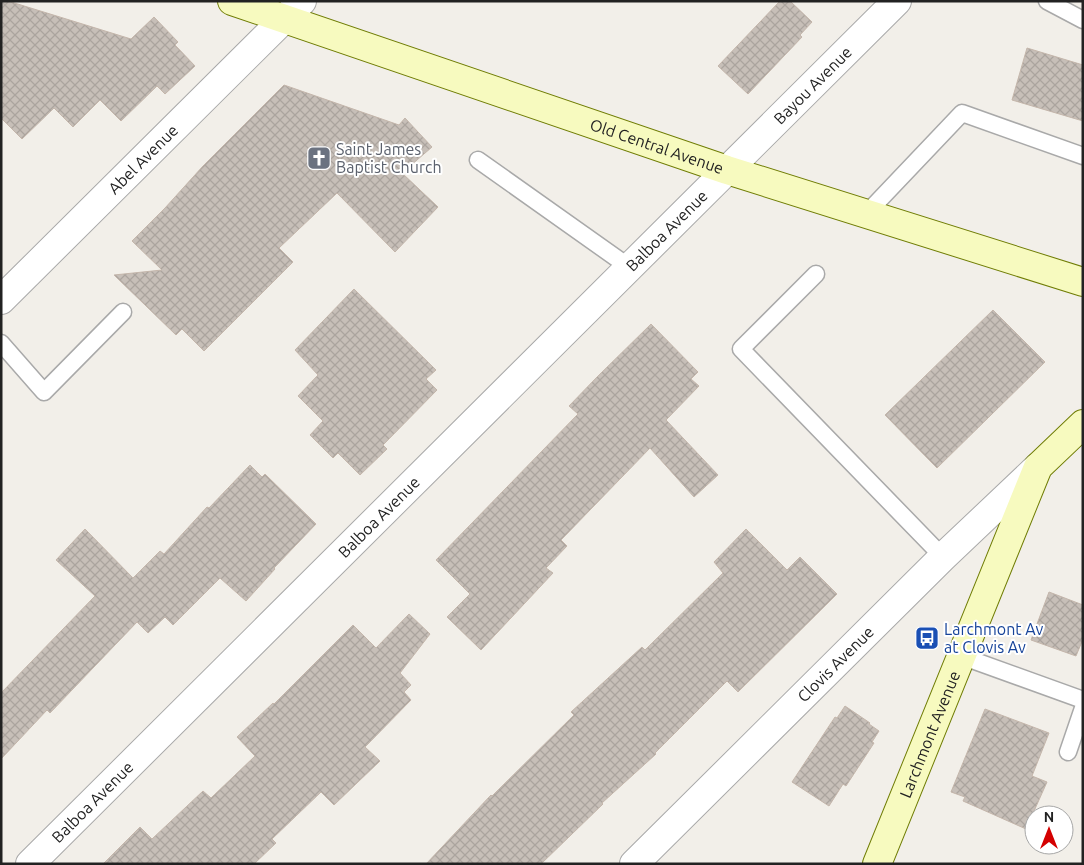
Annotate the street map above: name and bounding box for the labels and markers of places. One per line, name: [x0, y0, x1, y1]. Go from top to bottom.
place label: Saint James Baptist Church: [336, 140, 442, 176]
church icon: Saint James Baptist Church: [306, 145, 332, 171]
place label: Larchmont Av at Clovis Av: [944, 620, 1043, 656]
bus stop icon: Larchmont Av at Clovis Av: [914, 625, 940, 651]

